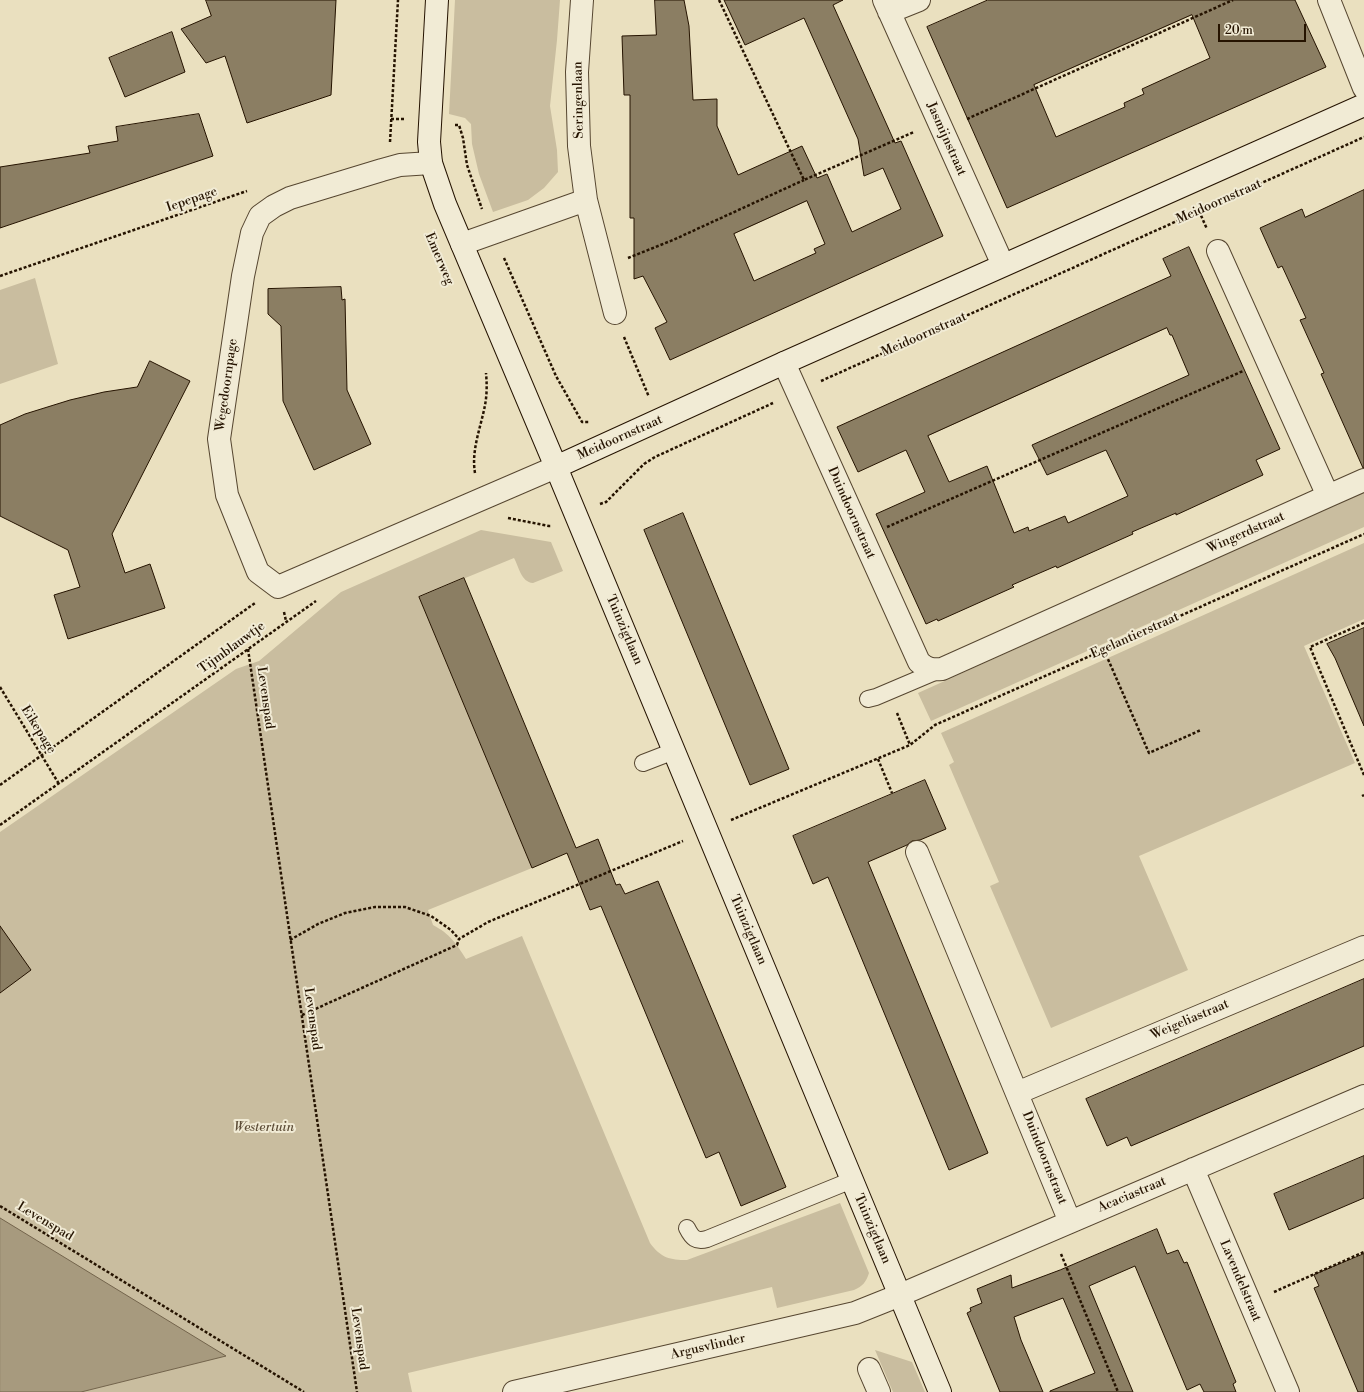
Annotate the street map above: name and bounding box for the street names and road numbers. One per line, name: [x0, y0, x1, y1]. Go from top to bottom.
street label: Seringenlaan: [571, 61, 587, 139]
street label: Jasmijnstraat: [923, 100, 969, 178]
street label: Meidoornstraat: [1174, 176, 1264, 228]
street label: Iepepage: [164, 184, 220, 216]
street label: Emerweg: [421, 231, 457, 287]
street label: Meidoornstraat: [879, 309, 969, 361]
street label: Wegedoornpage: [213, 338, 241, 432]
street label: Meidoornstraat: [575, 412, 665, 464]
street label: Duindoornstraat: [824, 465, 878, 561]
street label: Wingerdstraat: [1205, 509, 1287, 557]
street label: Tuinzigtlaan: [602, 593, 646, 667]
street label: Egelantierstraat: [1088, 610, 1182, 662]
street label: Tijmblauwtje: [196, 619, 268, 677]
street label: Levenspad: [253, 666, 277, 730]
street label: Eikepage: [17, 703, 59, 757]
street label: Tuinzigtlaan: [726, 893, 770, 967]
street label: Levenspad: [300, 987, 324, 1051]
street label: Weigeliastraat: [1149, 997, 1231, 1043]
street label: Duindoornstraat: [1018, 1109, 1070, 1207]
street label: Acaciastraat: [1095, 1174, 1169, 1216]
street label: Tuinzigtlaan: [850, 1192, 894, 1266]
street label: Levenspad: [14, 1199, 76, 1245]
street label: Lavendelstraat: [1216, 1238, 1264, 1324]
street label: Levenspad: [347, 1307, 371, 1371]
street label: Argusvlinder: [669, 1331, 747, 1363]

